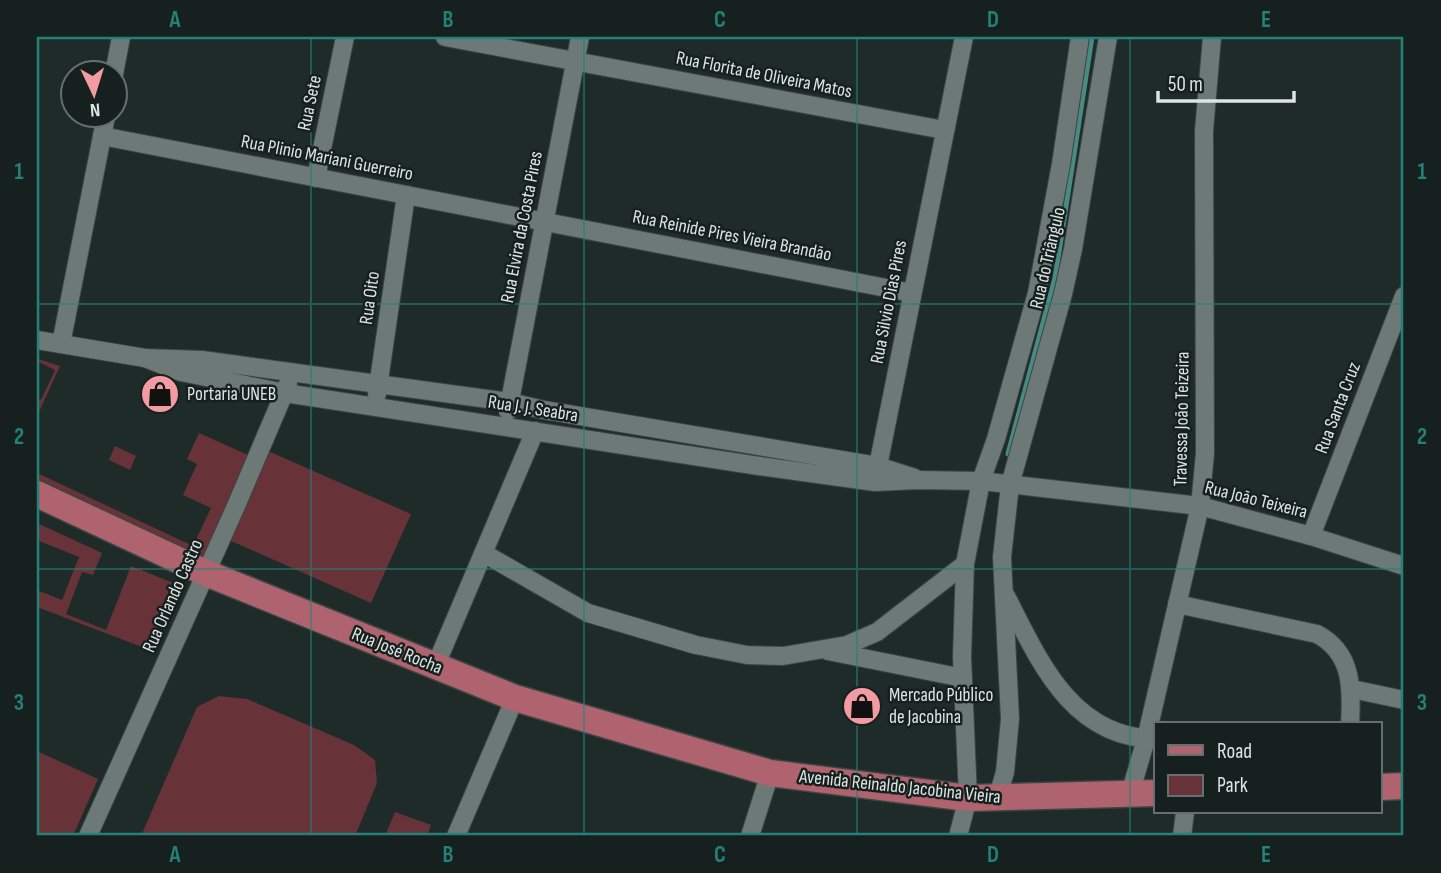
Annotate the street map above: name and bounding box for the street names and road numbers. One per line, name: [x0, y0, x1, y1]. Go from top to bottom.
street label: Rua Florita de Oliveira Matos: [674, 47, 854, 103]
street label: Rua Sete: [293, 73, 327, 133]
street label: Rua Plinio Mariani Guerreiro: [239, 130, 415, 186]
street label: Rua Elvira da Costa Pires: [496, 149, 548, 305]
street label: Rua Reinide Pires Vieira Brandão: [631, 205, 833, 267]
street label: Rua do Triângulo: [1025, 205, 1071, 311]
street label: Rua Silvio Dias Pires: [866, 238, 912, 366]
street label: Rua Oito: [355, 270, 385, 326]
street label: Travessa João Teizeira: [1169, 351, 1195, 487]
street label: Rua Santa Cruz: [1310, 359, 1366, 457]
street label: Rua J. J. Seabra: [486, 391, 580, 427]
street label: Rua João Teixeira: [1202, 476, 1310, 524]
street label: Rua Orlando Castro: [138, 536, 208, 656]
street label: Rua José Rocha: [348, 622, 446, 680]
street label: Avenida Reinaldo Jacobina Vieira: [797, 765, 1002, 809]

